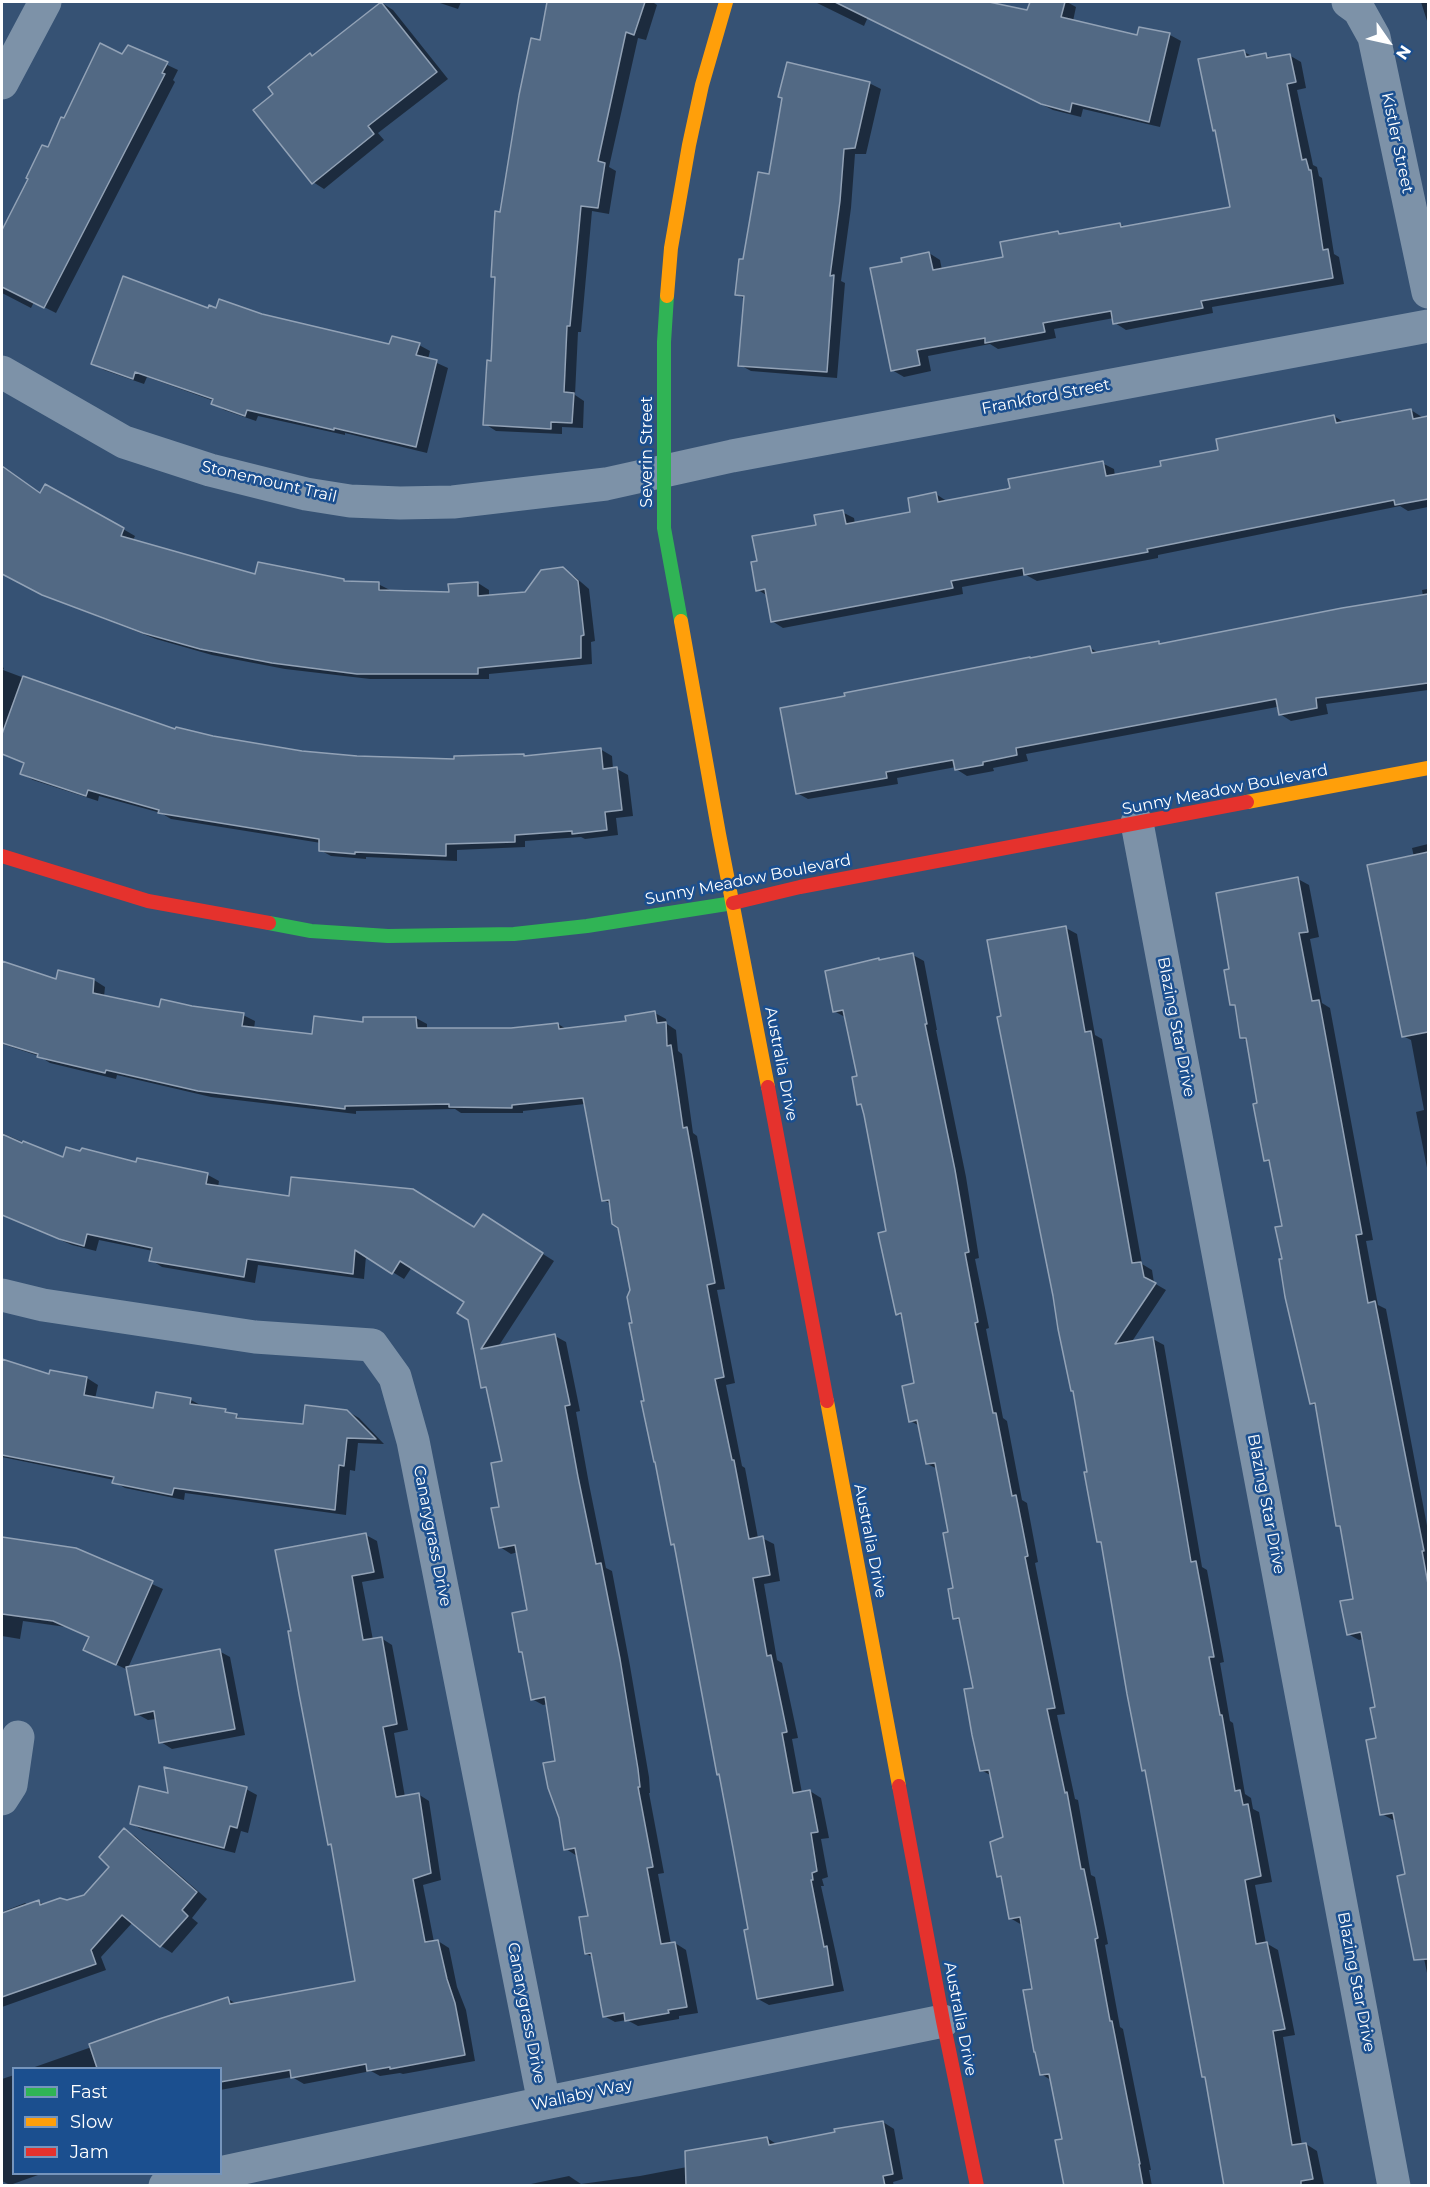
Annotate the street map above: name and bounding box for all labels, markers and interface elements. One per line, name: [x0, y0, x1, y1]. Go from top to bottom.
north arrow: [1358, 12, 1418, 72]
text: N: [1392, 42, 1415, 63]
street label: Kistler Street: [1377, 91, 1417, 195]
street label: Frankford Street: [980, 375, 1112, 419]
street label: Severin Street: [637, 396, 657, 508]
street label: Stonemount Trail: [199, 457, 339, 507]
street label: Sunny Meadow Boulevard: [1120, 761, 1330, 819]
street label: Sunny Meadow Boulevard: [643, 851, 853, 909]
street label: Blazing Star Drive: [1153, 955, 1199, 1099]
street label: Australia Drive: [761, 1005, 801, 1123]
street label: Blazing Star Drive: [1243, 1432, 1289, 1576]
street label: Canarygrass Drive: [409, 1464, 455, 1608]
street label: Australia Drive: [850, 1482, 890, 1600]
street label: Blazing Star Drive: [1333, 1910, 1379, 2054]
street label: Canarygrass Drive: [503, 1941, 549, 2085]
street label: Australia Drive: [940, 1960, 980, 2078]
legend: [12, 2067, 222, 2175]
street label: Wallaby Way: [530, 2075, 634, 2115]
text: Fast: [70, 2081, 108, 2103]
text: Slow: [70, 2111, 113, 2133]
text: Jam: [70, 2141, 109, 2163]

